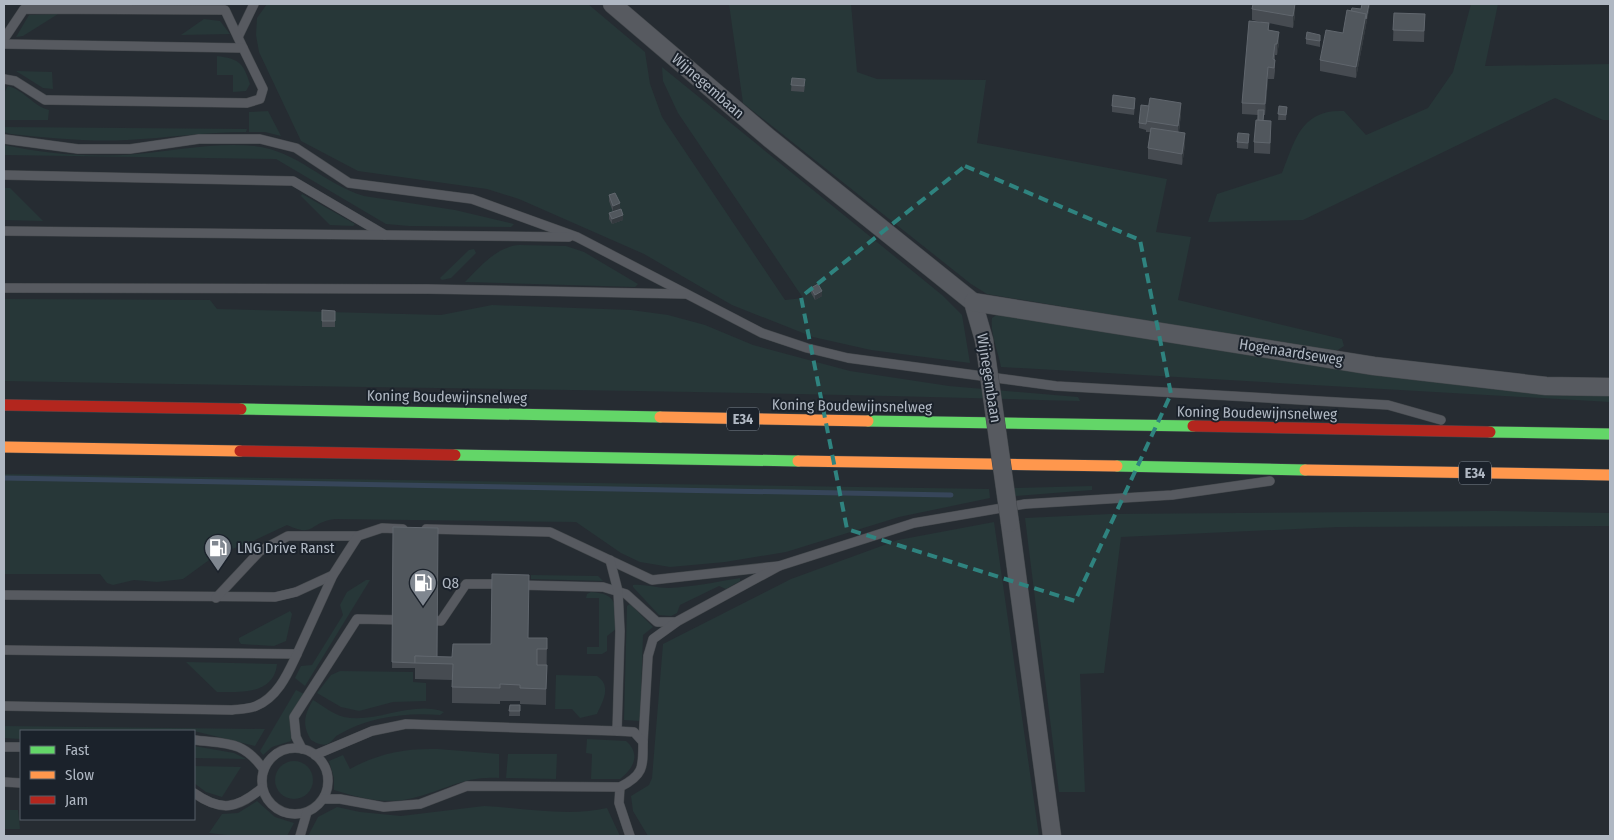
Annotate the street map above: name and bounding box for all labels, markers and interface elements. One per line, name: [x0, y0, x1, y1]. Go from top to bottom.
street label: Wijnegembaan: [668, 50, 748, 122]
street label: Wijnegembaan: [973, 332, 1005, 424]
street label: Hogenaardseweg: [1238, 335, 1344, 369]
street label: Koning Boudewijnsnelweg: [367, 387, 527, 407]
street label: Koning Boudewijnsnelweg: [772, 396, 932, 416]
street label: Koning Boudewijnsnelweg: [1177, 403, 1337, 423]
road number: E34: [727, 408, 759, 430]
road number: E34: [1459, 462, 1491, 484]
fuel station icon: LNG Drive Ranst: [203, 533, 233, 572]
place label: LNG Drive Ranst: [237, 539, 335, 557]
fuel station icon: Q8: [408, 568, 438, 607]
place label: Q8: [442, 574, 459, 592]
legend: [20, 730, 195, 820]
text: Fast: [65, 741, 89, 759]
text: Slow: [65, 766, 94, 784]
text: Jam: [65, 791, 88, 809]

